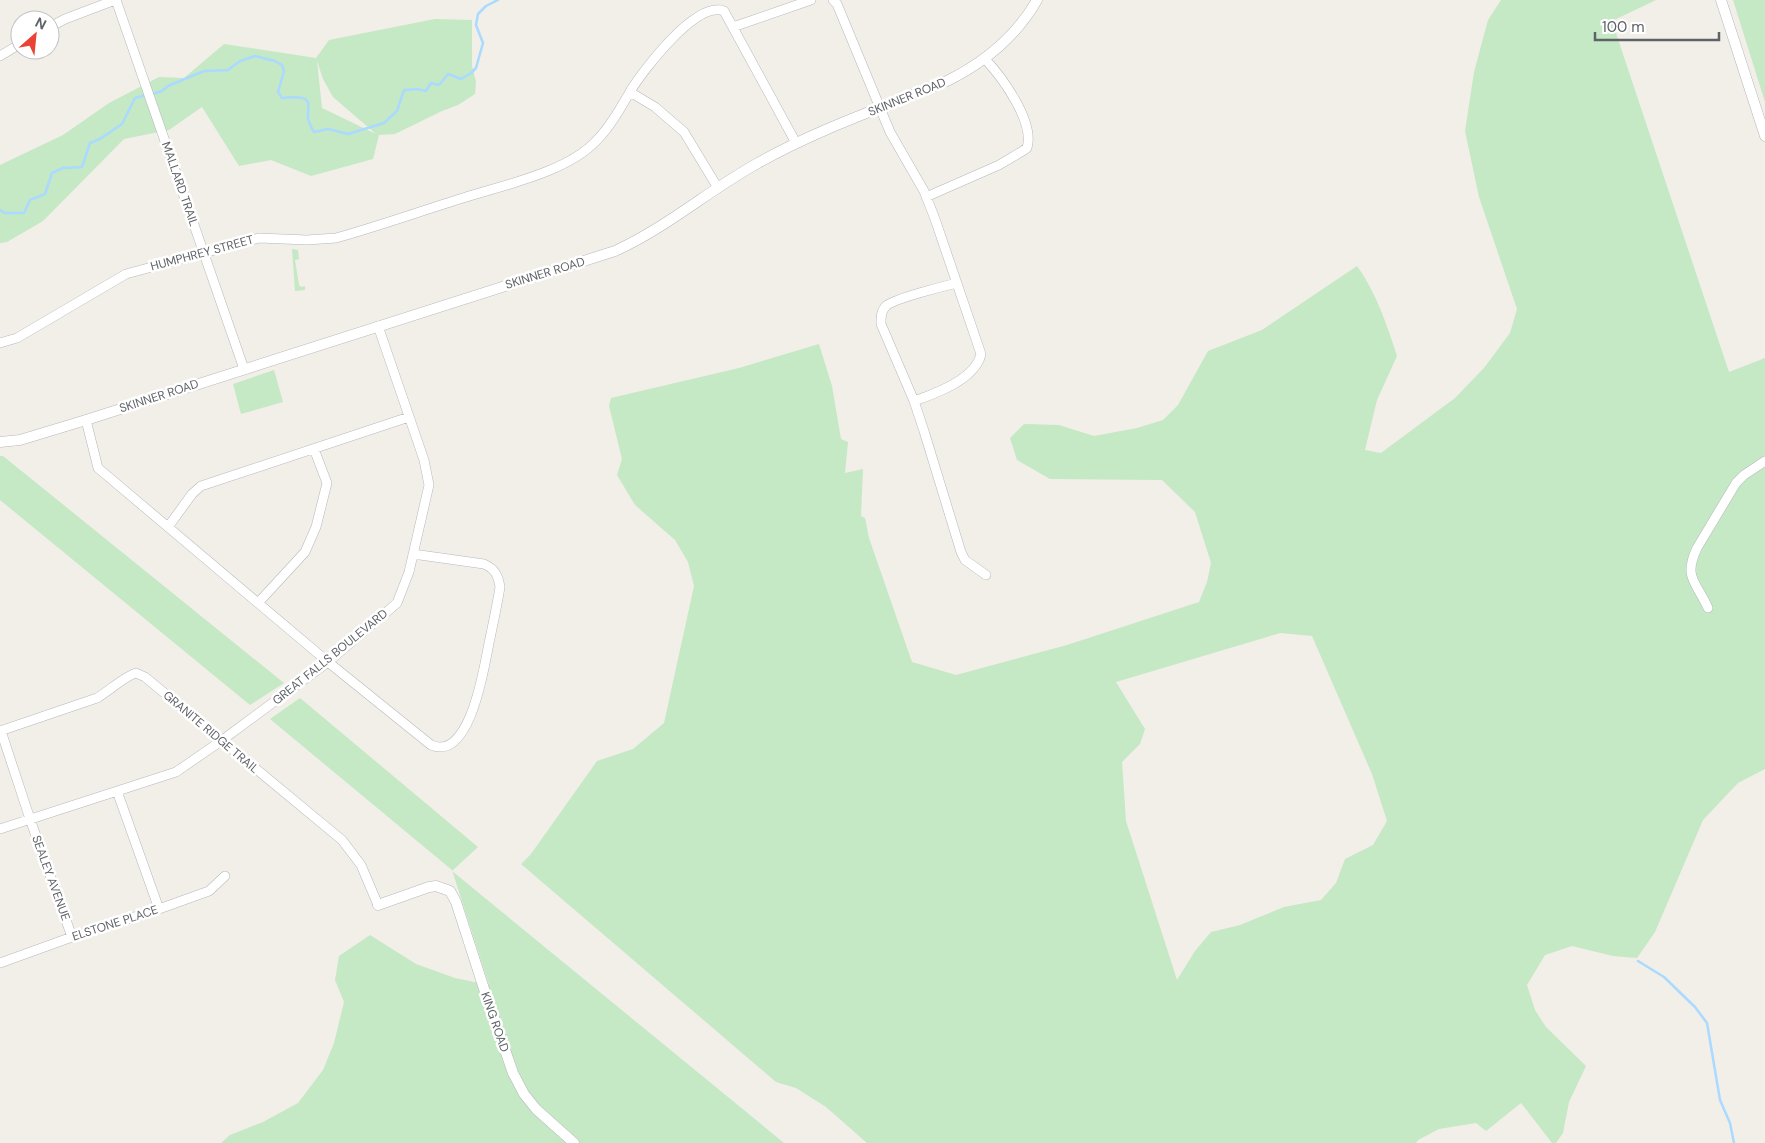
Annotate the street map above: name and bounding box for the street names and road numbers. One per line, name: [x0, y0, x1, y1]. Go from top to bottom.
street label: SKINNER ROAD: [866, 74, 948, 120]
street label: MALLARD TRAIL: [158, 140, 202, 228]
street label: HUMPHREY STREET: [149, 231, 256, 274]
street label: SKINNER ROAD: [503, 253, 587, 293]
street label: SKINNER ROAD: [117, 376, 201, 416]
street label: GREAT FALLS BOULEVARD: [269, 606, 391, 708]
street label: GRANITE RIDGE TRAIL: [160, 687, 262, 777]
street label: SEALEY AVENUE: [28, 833, 74, 923]
street label: ELSTONE PLACE: [70, 901, 160, 944]
street label: KING ROAD: [477, 990, 513, 1054]

